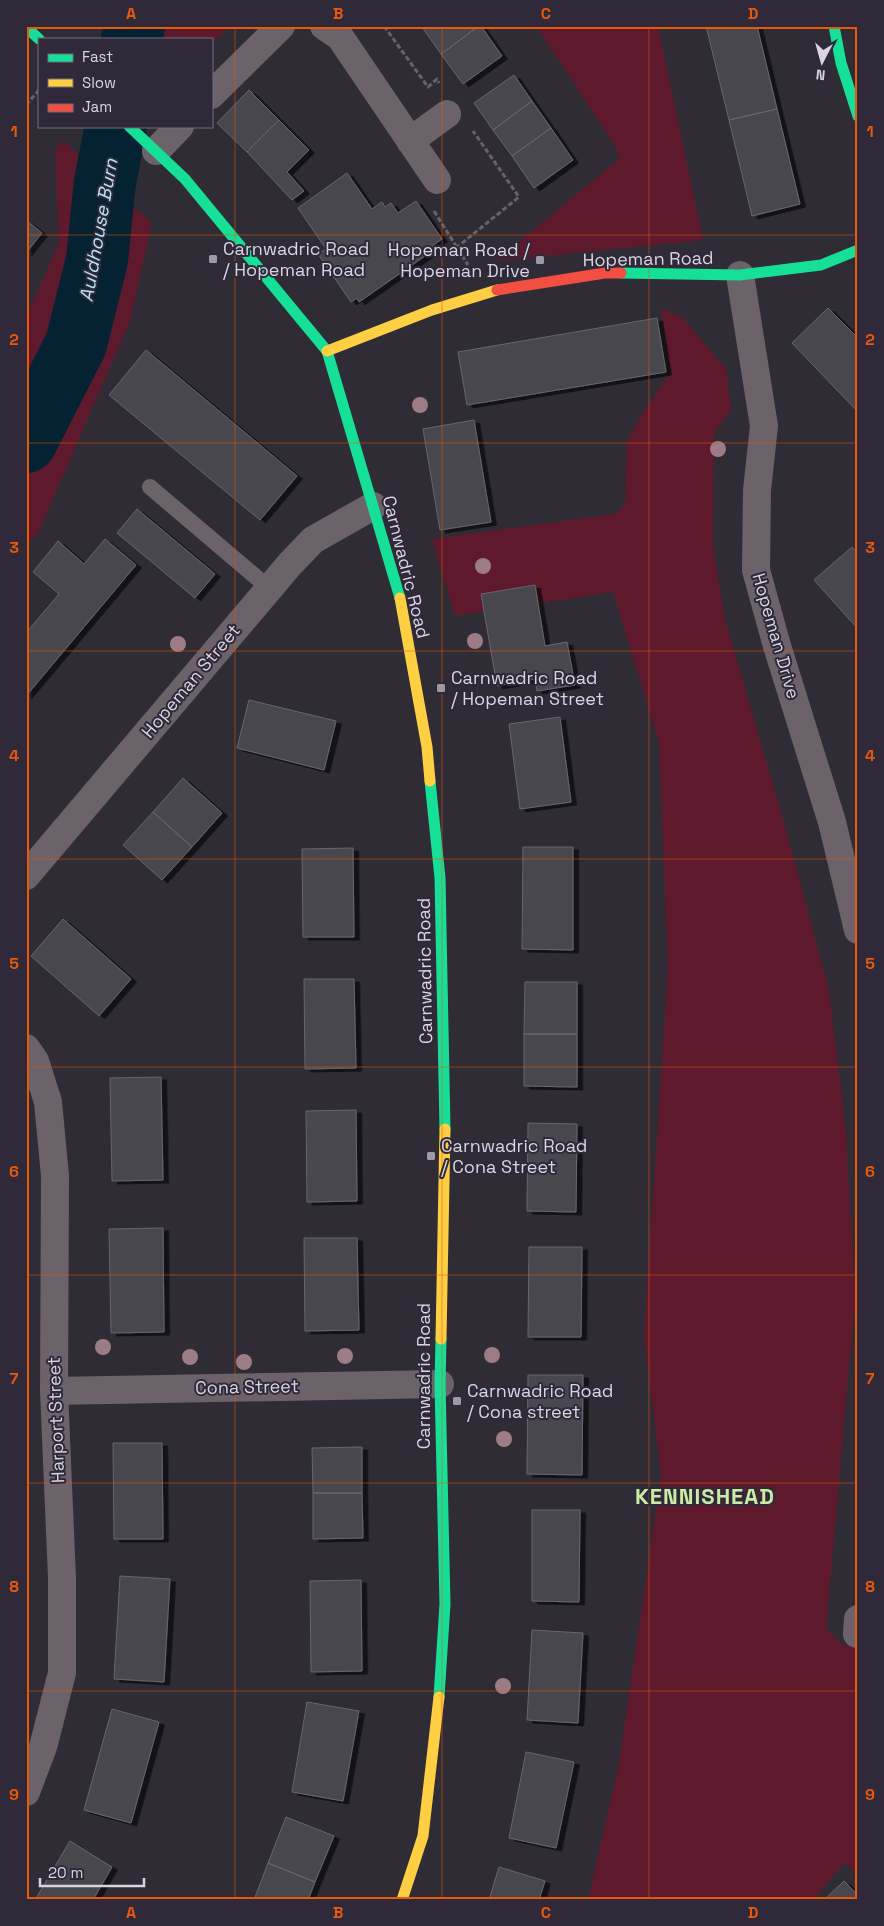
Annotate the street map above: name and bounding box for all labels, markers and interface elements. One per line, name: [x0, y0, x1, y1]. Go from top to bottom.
text: A: [126, 3, 136, 24]
text: B: [333, 3, 343, 24]
text: C: [541, 3, 551, 24]
text: D: [748, 3, 758, 24]
legend: [38, 38, 212, 128]
north arrow: [796, 38, 846, 88]
text: Fast: [82, 47, 113, 66]
text: N: [815, 65, 826, 84]
text: Slow: [82, 73, 116, 92]
text: Jam: [82, 97, 112, 116]
text: 1: [10, 121, 18, 142]
text: 1: [866, 121, 874, 142]
water label: Auldhouse Burn: [74, 156, 123, 303]
place label: Carnwadric Road / Hopeman Road: [223, 237, 369, 281]
place label: Hopeman Road / Hopeman Drive: [388, 238, 530, 282]
street label: Hopeman Road: [582, 246, 714, 271]
marker: Carnwadric Road / Hopeman Road: [207, 253, 219, 265]
marker: Hopeman Road / Hopeman Drive: [534, 254, 546, 266]
text: 2: [9, 329, 19, 350]
text: 2: [865, 329, 875, 350]
street label: Carnwadric Road: [378, 493, 435, 641]
text: 3: [9, 537, 19, 558]
text: 3: [865, 537, 875, 558]
street label: Hopeman Drive: [748, 570, 805, 701]
street label: Hopeman Street: [136, 619, 245, 742]
place label: Carnwadric Road / Hopeman Street: [451, 666, 604, 710]
marker: Carnwadric Road / Hopeman Street: [435, 682, 447, 694]
text: 4: [9, 745, 19, 766]
text: 4: [865, 745, 875, 766]
street label: Carnwadric Road: [412, 898, 437, 1044]
text: 5: [9, 953, 19, 974]
text: 5: [865, 953, 875, 974]
place label: Carnwadric Road / Cona Street: [441, 1134, 587, 1178]
marker: Carnwadric Road / Cona Street: [425, 1150, 437, 1162]
text: 6: [9, 1161, 19, 1182]
text: 6: [865, 1161, 875, 1182]
street label: Carnwadric Road: [412, 1303, 435, 1449]
street label: Harport Street: [42, 1356, 69, 1484]
text: 7: [10, 1368, 19, 1389]
text: 7: [866, 1368, 875, 1389]
street label: Cona Street: [195, 1374, 299, 1399]
place label: Carnwadric Road / Cona street: [467, 1379, 613, 1423]
marker: Carnwadric Road / Cona street: [451, 1395, 463, 1407]
district label: KENNISHEAD: [635, 1482, 775, 1510]
text: 8: [9, 1576, 19, 1597]
text: 8: [865, 1576, 875, 1597]
text: 9: [9, 1784, 19, 1805]
text: 9: [865, 1784, 875, 1805]
scale bar: [40, 1856, 144, 1888]
text: 20 m: [48, 1863, 83, 1882]
text: A: [126, 1902, 136, 1923]
text: B: [333, 1902, 343, 1923]
text: C: [541, 1902, 551, 1923]
text: D: [748, 1902, 758, 1923]

